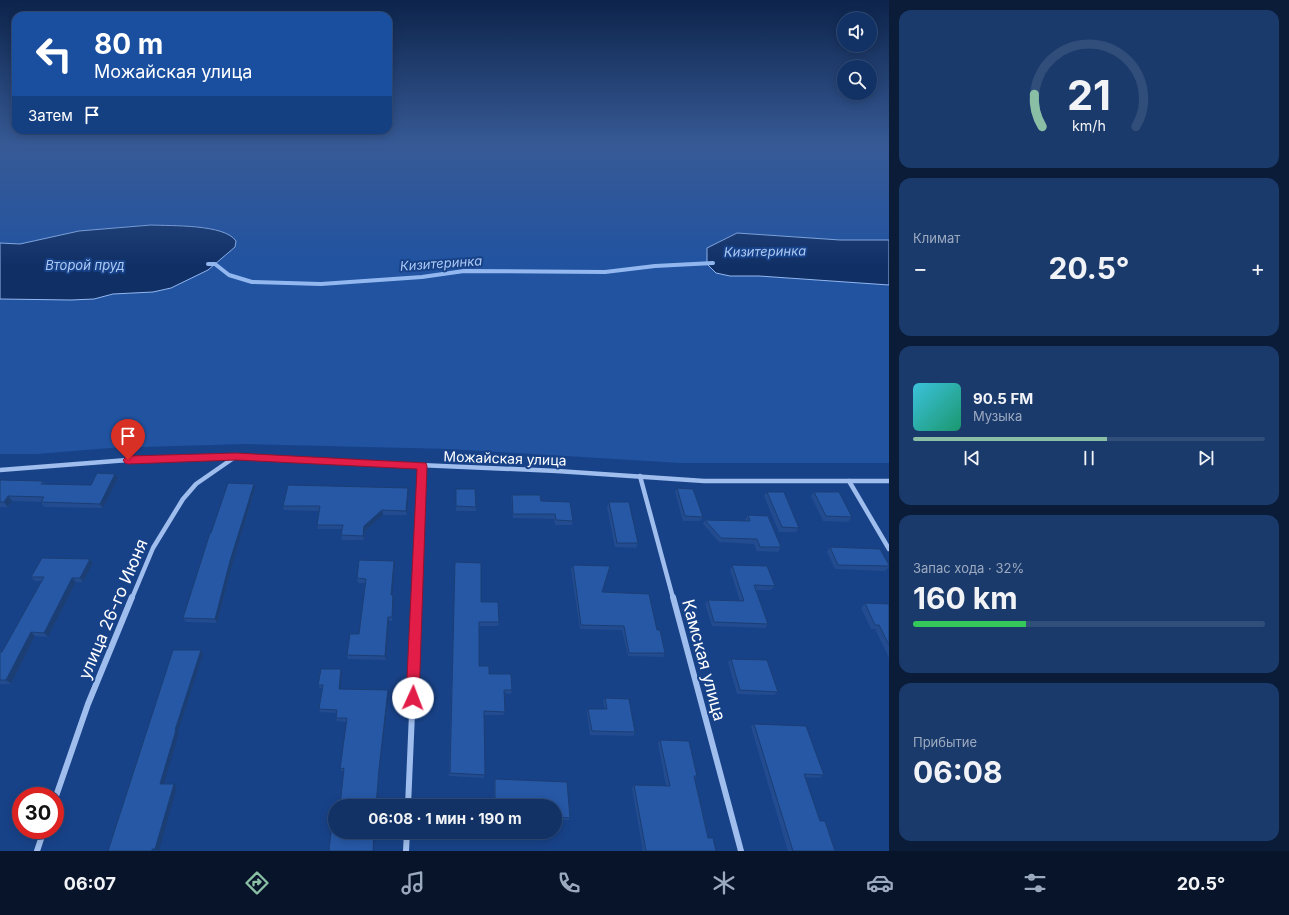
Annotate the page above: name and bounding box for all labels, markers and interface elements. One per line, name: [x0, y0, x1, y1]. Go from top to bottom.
map controls: [837, 12, 877, 100]
button: sound: [837, 12, 877, 52]
text: 80 m: [94, 27, 163, 61]
icon: left: [28, 28, 80, 80]
button: search: [837, 60, 877, 100]
text: Можайская улица: [94, 61, 252, 82]
text: 21: [1067, 70, 1111, 120]
icon: arrive: [81, 104, 103, 126]
text: Затем: [28, 106, 73, 125]
text: km/h: [1072, 117, 1106, 134]
text: Климат: [913, 230, 960, 246]
water label: Кизитеринка: [724, 242, 806, 260]
text: 20.5°: [1049, 250, 1129, 286]
water label: Кизитеринка: [399, 252, 483, 274]
text: −: [913, 255, 928, 281]
text: +: [1250, 255, 1265, 281]
water label: Второй пруд: [45, 257, 125, 273]
text: 90.5 FM: [973, 389, 1033, 408]
text: Музыка: [973, 408, 1022, 424]
pin: [111, 419, 145, 460]
icon: arrive: [117, 425, 139, 447]
street label: Можайская улица: [443, 447, 567, 469]
icon: previous: [961, 447, 983, 469]
icon: pause: [1078, 447, 1100, 469]
icon: next: [1195, 447, 1217, 469]
street label: улица 26-го Июня: [74, 536, 152, 682]
text: Запас хода · 32%: [913, 560, 1024, 576]
text: 160 km: [913, 580, 1018, 616]
street label: Камская улица: [678, 597, 730, 723]
position arrow: [392, 677, 434, 719]
text: Прибытие: [913, 734, 977, 750]
text: 06:08: [913, 754, 1003, 790]
speed limit sign: 30: [12, 787, 64, 839]
text: 06:08 · 1 мин · 190 m: [368, 809, 522, 828]
icon: directions: [243, 869, 271, 897]
icon: music: [399, 869, 427, 897]
icon: phone: [555, 869, 583, 897]
icon: climate: [710, 869, 738, 897]
icon: car: [866, 869, 894, 897]
icon: filters: [1021, 869, 1049, 897]
text: 06:07: [64, 873, 116, 894]
text: 20.5°: [1177, 873, 1225, 894]

